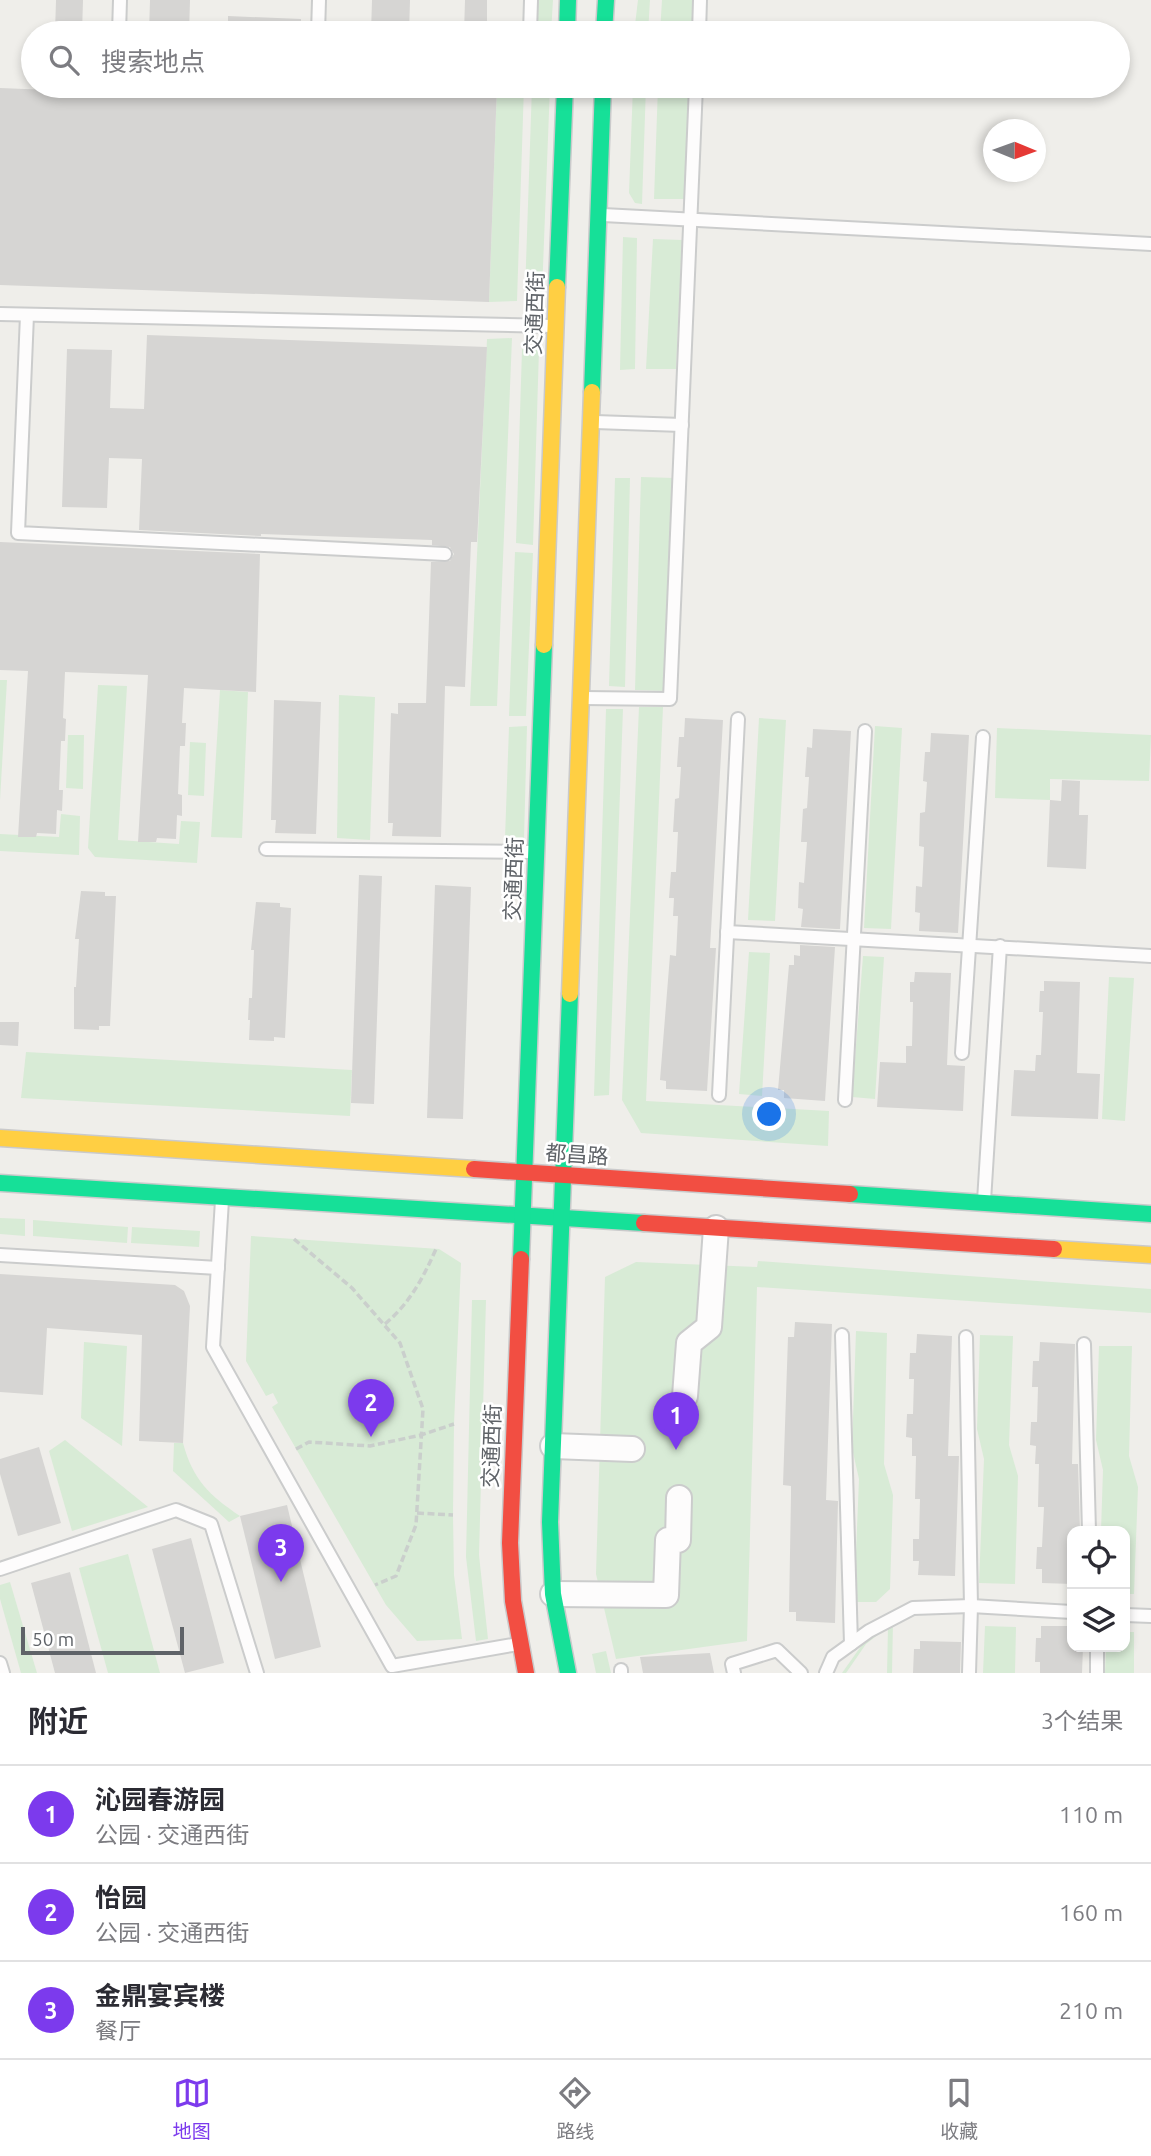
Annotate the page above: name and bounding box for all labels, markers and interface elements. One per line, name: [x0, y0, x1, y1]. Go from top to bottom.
search box: [21, 21, 1130, 98]
icon: search: [45, 41, 83, 79]
text: 搜索地点: [101, 47, 205, 76]
north arrow: [983, 119, 1046, 182]
street label: 交通西街: [521, 271, 547, 355]
street label: 交通西街: [500, 837, 526, 921]
your location: [752, 1097, 786, 1131]
street label: 都昌路: [545, 1140, 609, 1168]
pin: 2: [348, 1379, 394, 1437]
pin: 1: [653, 1392, 699, 1450]
street label: 交通西街: [478, 1404, 504, 1488]
pin: 3: [258, 1524, 304, 1582]
map controls: [1067, 1526, 1130, 1652]
button: locate: [1067, 1526, 1130, 1589]
button: layers: [1067, 1589, 1130, 1652]
scale bar: [21, 1624, 184, 1656]
text: 50 m: [32, 1628, 74, 1650]
text: 附近: [28, 1704, 88, 1738]
text: 3个结果: [1041, 1708, 1123, 1733]
text: 沁园春游园: [95, 1785, 225, 1814]
text: 1: [45, 1802, 57, 1827]
text: 110 m: [1059, 1802, 1123, 1827]
text: 公园 · 交通西街: [95, 1822, 249, 1847]
text: 怡园: [95, 1883, 147, 1912]
text: 2: [45, 1900, 57, 1925]
text: 160 m: [1059, 1900, 1123, 1925]
text: 公园 · 交通西街: [95, 1920, 249, 1945]
text: 金鼎宴宾楼: [95, 1981, 225, 2010]
text: 3: [45, 1998, 57, 2023]
text: 210 m: [1059, 1998, 1123, 2023]
text: 餐厅: [95, 2018, 141, 2043]
tab: 地图: [173, 2074, 211, 2143]
tab: 路线: [556, 2074, 594, 2143]
tab: 收藏: [940, 2074, 978, 2143]

